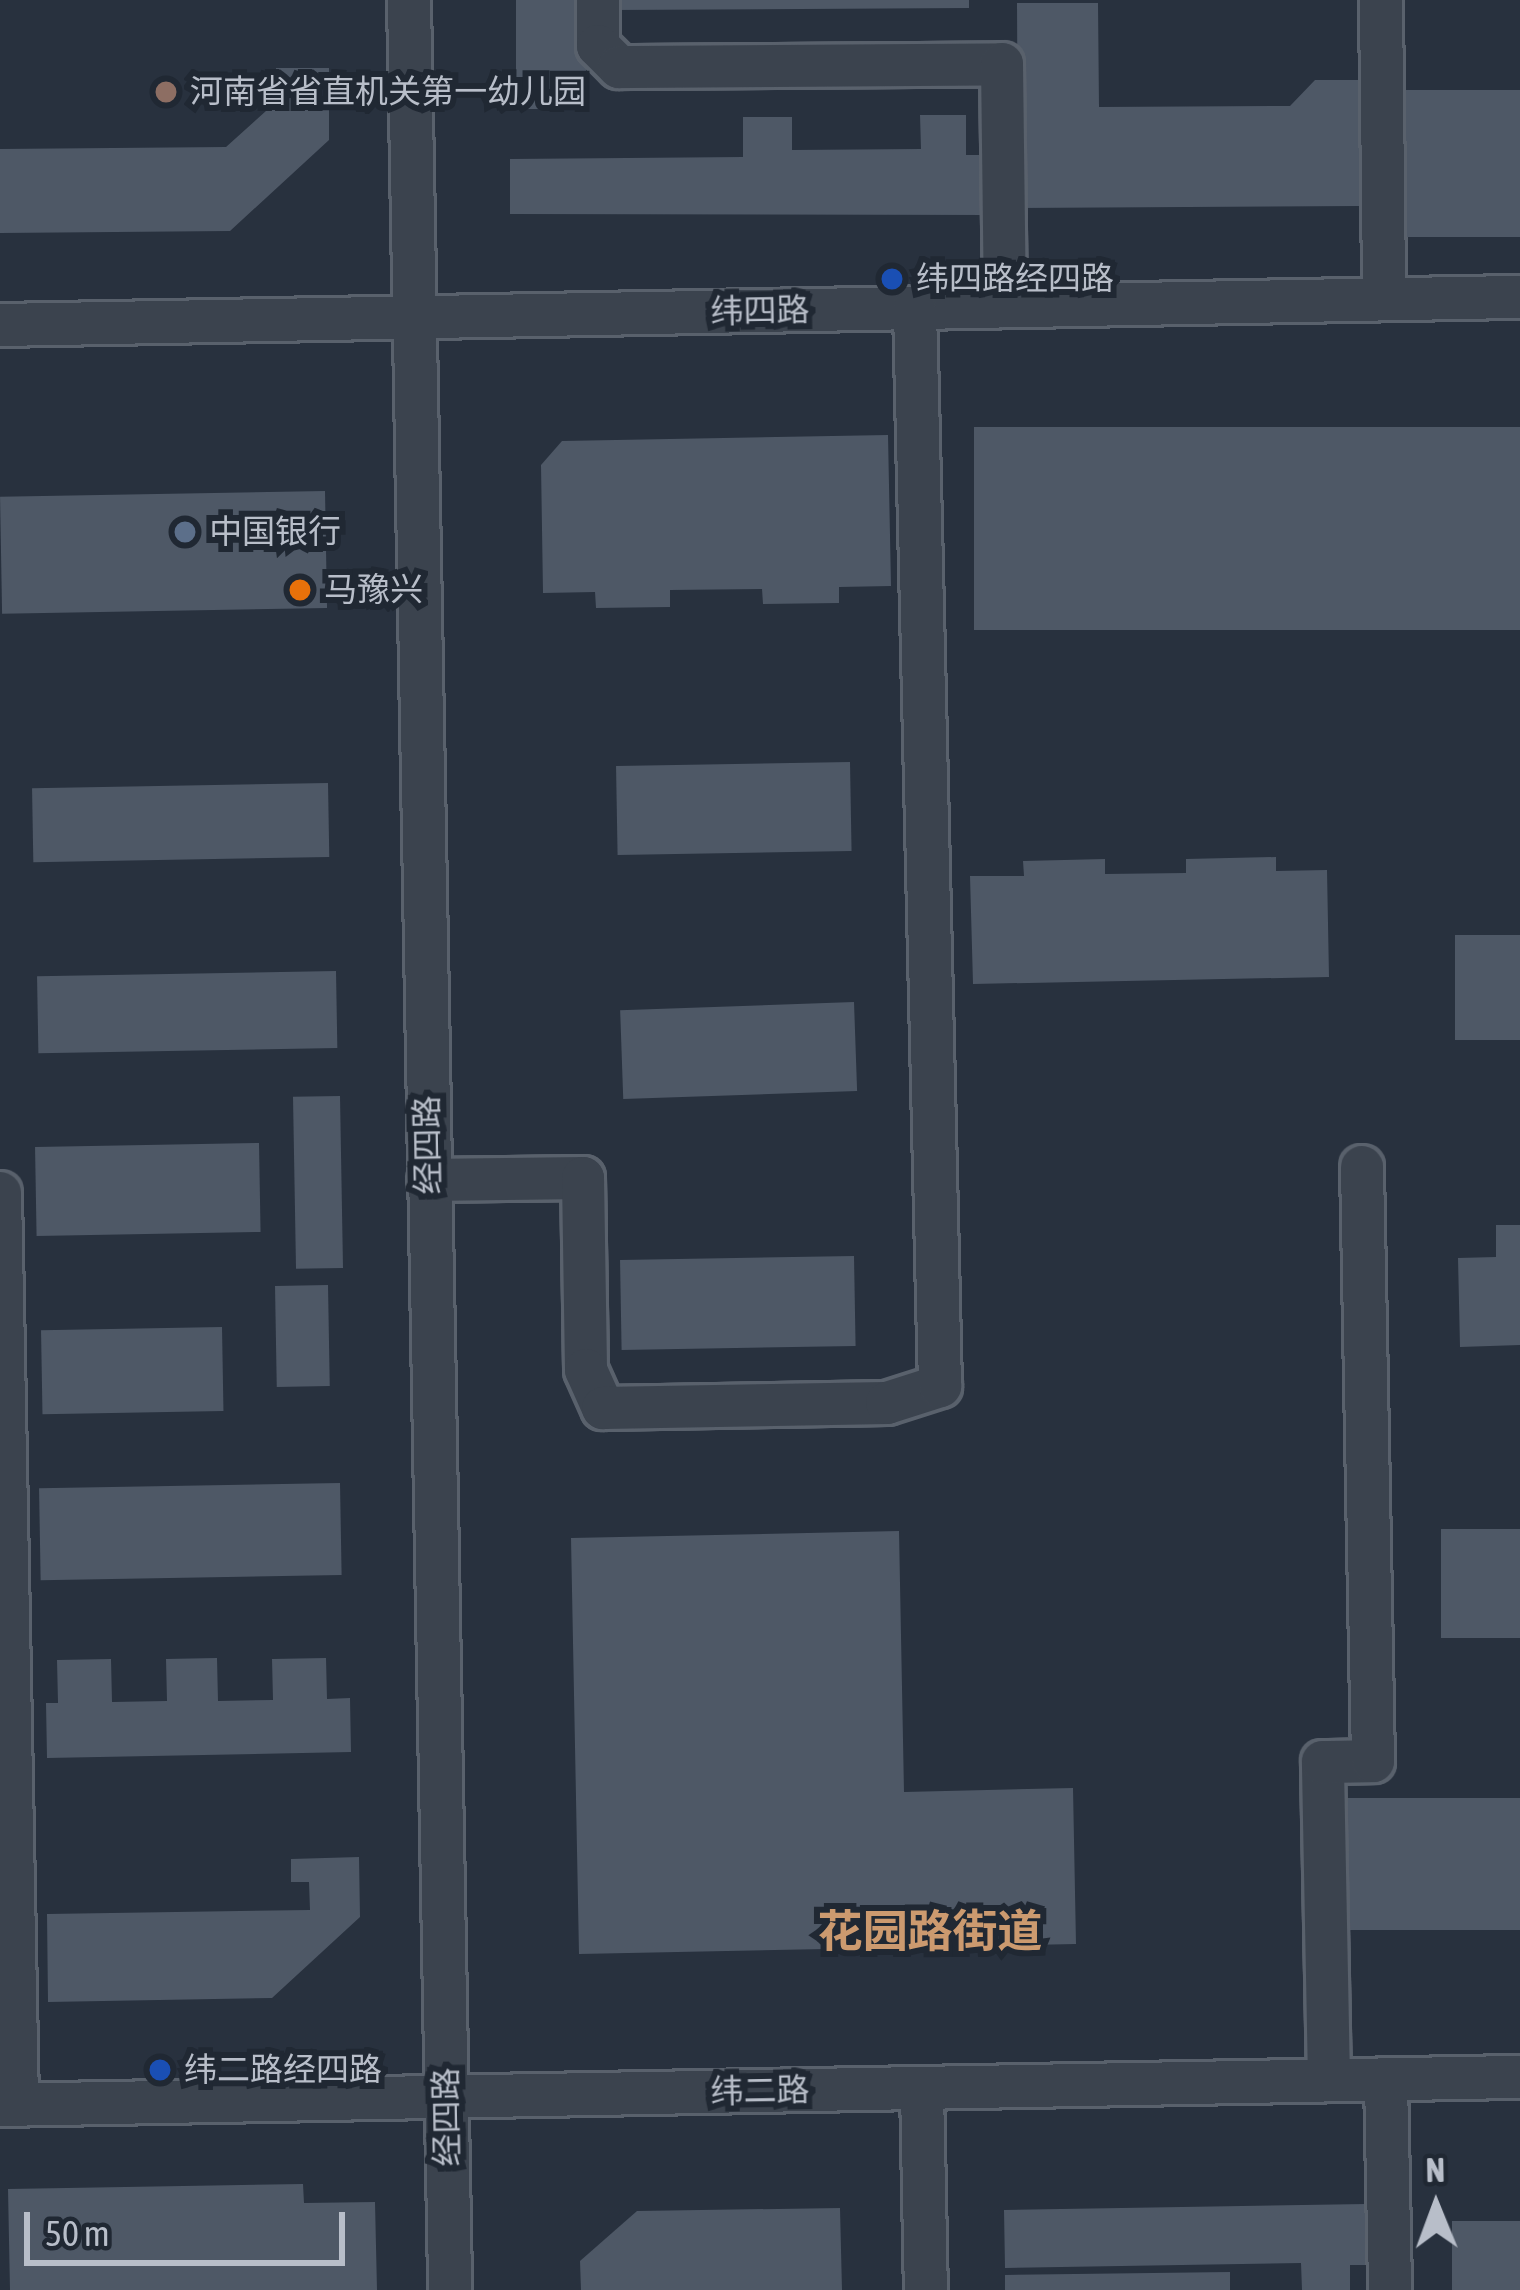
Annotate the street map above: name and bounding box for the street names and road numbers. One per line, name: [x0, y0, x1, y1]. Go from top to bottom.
street label: 纬四路: [710, 290, 810, 332]
street label: 经四路: [407, 1095, 449, 1195]
street label: 经四路: [426, 2067, 468, 2167]
street label: 纬二路: [710, 2070, 810, 2112]

